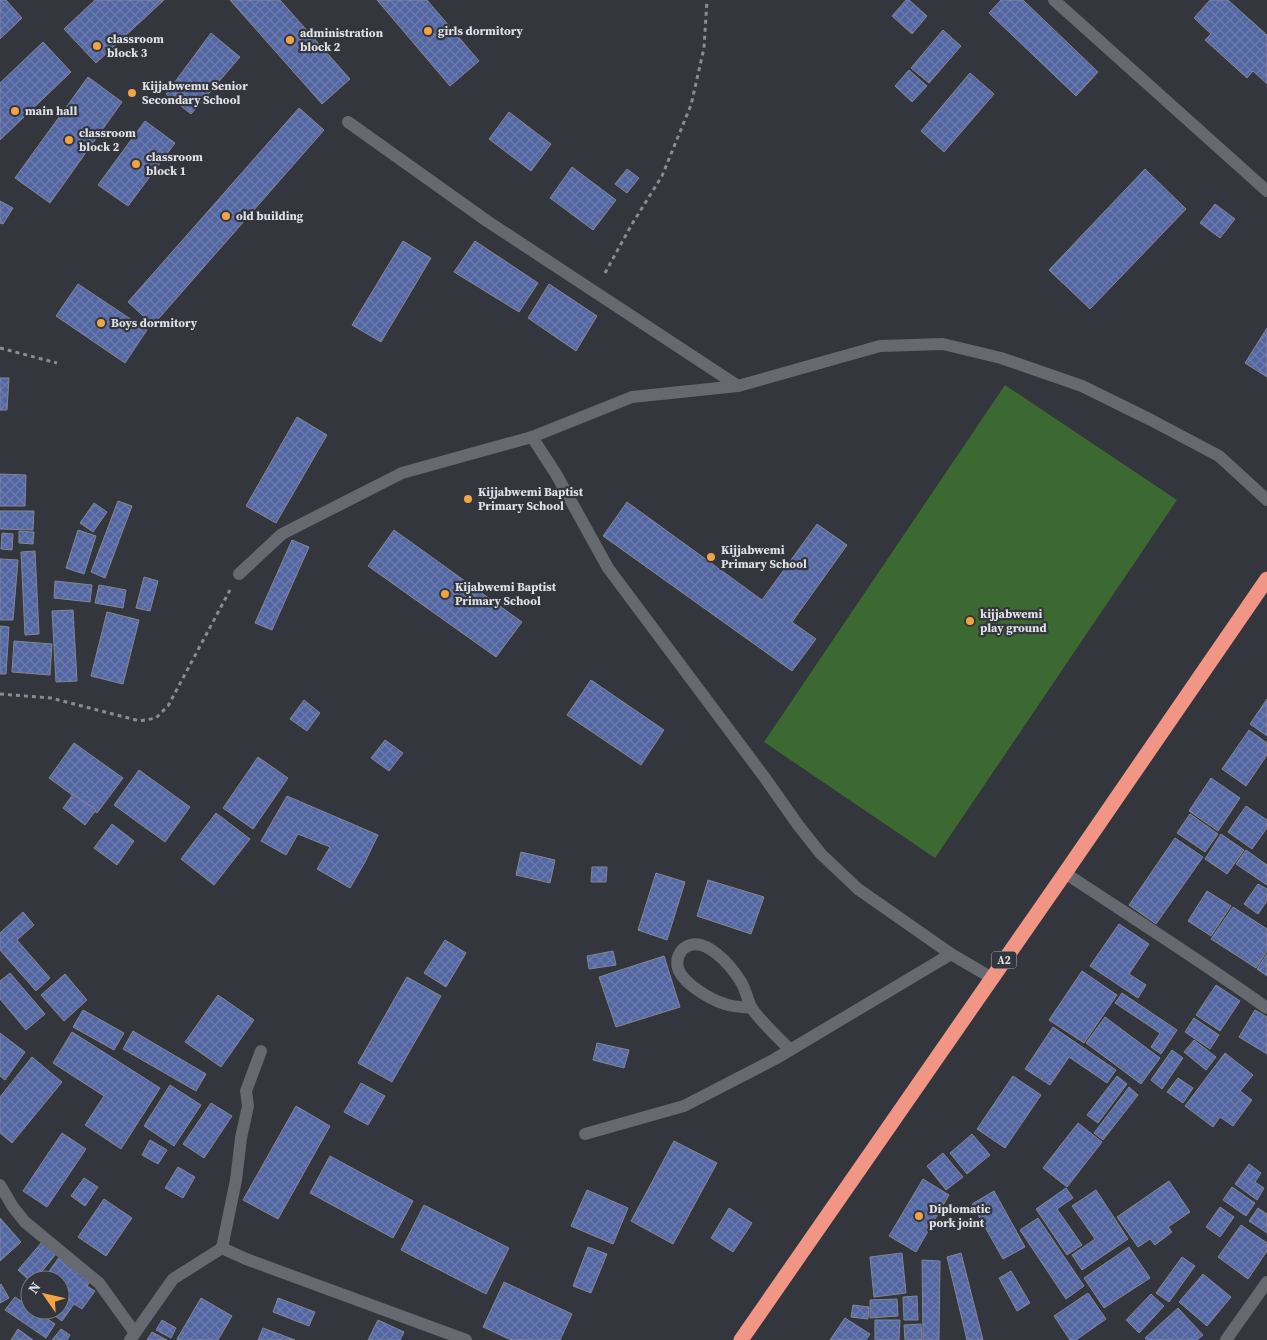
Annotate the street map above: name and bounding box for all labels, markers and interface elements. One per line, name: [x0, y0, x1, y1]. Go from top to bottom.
place label: girls dormitory: [438, 23, 523, 39]
place label: administration block 2: [300, 25, 384, 55]
marker: girls dormitory: [422, 25, 434, 37]
place label: classroom block 3: [107, 31, 164, 61]
marker: administration block 2: [284, 34, 296, 46]
marker: classroom block 3: [91, 40, 103, 52]
place label: Kijjabwemu Senior Secondary School: [142, 78, 248, 108]
marker: Kijjabwemu Senior Secondary School: [126, 87, 138, 99]
place label: main hall: [25, 103, 77, 119]
marker: main hall: [9, 105, 21, 117]
place label: classroom block 2: [79, 125, 136, 155]
marker: classroom block 2: [63, 134, 75, 146]
place label: classroom block 1: [146, 149, 203, 179]
marker: classroom block 1: [130, 158, 142, 170]
place label: old building: [236, 208, 304, 224]
marker: old building: [220, 210, 232, 222]
place label: Boys dormitory: [111, 315, 198, 331]
marker: Boys dormitory: [95, 317, 107, 329]
place label: Kijjabwemi Baptist Primary School: [478, 484, 584, 514]
marker: Kijjabwemi Baptist Primary School: [462, 493, 474, 505]
place label: Kijjabwemi Primary School: [721, 542, 807, 572]
marker: Kijjabwemi Primary School: [705, 551, 717, 563]
place label: Kijabwemi Baptist Primary School: [455, 579, 557, 609]
marker: Kijabwemi Baptist Primary School: [439, 588, 451, 600]
place label: kijjabwemi play ground: [980, 606, 1047, 636]
marker: kijjabwemi play ground: [964, 615, 976, 627]
road number: A2: [992, 952, 1016, 968]
place label: Diplomatic pork joint: [929, 1201, 991, 1231]
marker: Diplomatic pork joint: [913, 1210, 925, 1222]
north arrow: [20, 1270, 70, 1320]
text: N: [23, 1278, 45, 1298]

